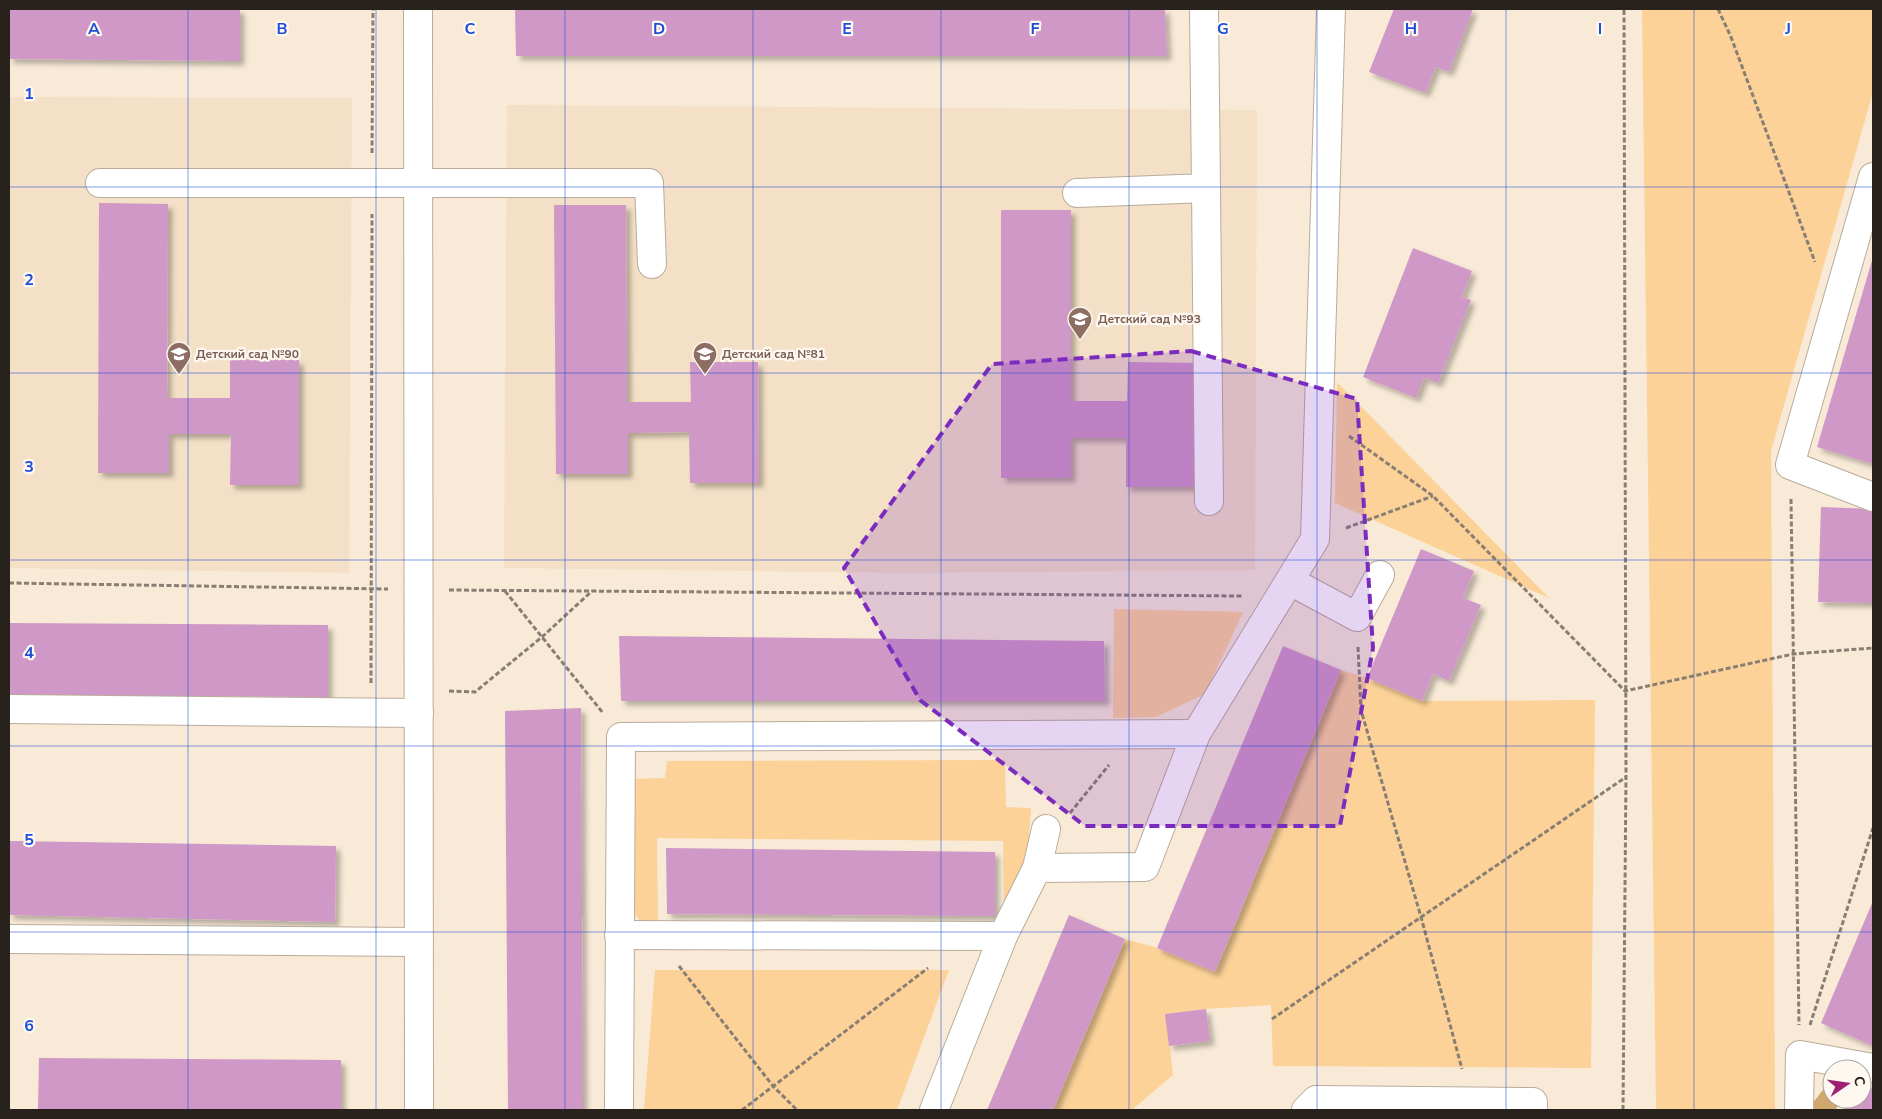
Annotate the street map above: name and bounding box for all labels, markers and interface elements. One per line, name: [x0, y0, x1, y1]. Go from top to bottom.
text: A: [88, 18, 100, 40]
text: B: [276, 18, 288, 40]
text: C: [465, 18, 476, 40]
text: D: [653, 18, 665, 40]
text: E: [842, 18, 852, 40]
text: F: [1031, 18, 1040, 40]
text: G: [1217, 18, 1229, 40]
text: H: [1405, 18, 1417, 40]
text: I: [1598, 18, 1602, 40]
text: J: [1784, 18, 1791, 40]
text: 1: [24, 83, 34, 105]
text: 2: [24, 269, 34, 291]
school or university icon: Детский сад №93: [1067, 306, 1093, 340]
place label: Детский сад №93: [1098, 311, 1201, 327]
school or university icon: Детский сад №90: [166, 341, 192, 375]
school or university icon: Детский сад №81: [692, 341, 718, 375]
place label: Детский сад №90: [196, 346, 299, 362]
place label: Детский сад №81: [722, 346, 825, 362]
text: 3: [24, 456, 34, 478]
text: 4: [24, 642, 34, 664]
text: 5: [24, 829, 34, 851]
text: 6: [24, 1015, 34, 1037]
north arrow: [1822, 1059, 1872, 1109]
text: С: [1849, 1074, 1870, 1088]

